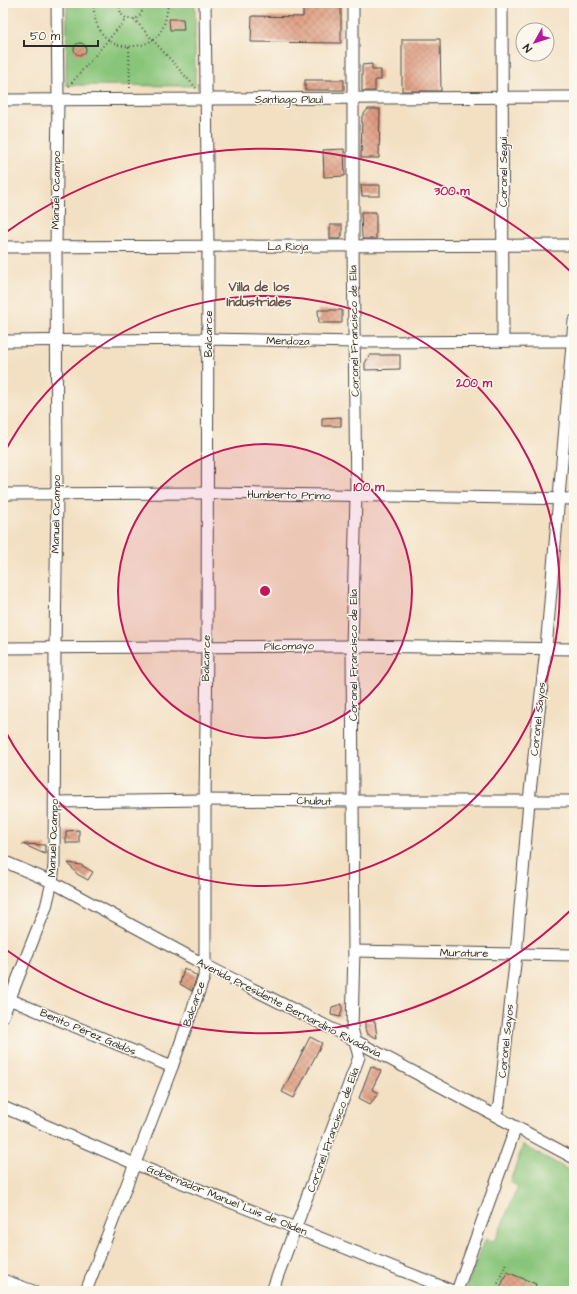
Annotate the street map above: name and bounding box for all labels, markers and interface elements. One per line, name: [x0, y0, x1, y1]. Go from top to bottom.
scale bar: [24, 22, 98, 48]
north arrow: [515, 22, 555, 62]
text: 50 m: [30, 28, 61, 45]
text: N: [520, 41, 536, 55]
street label: Santiago Plaul: [255, 92, 323, 108]
street label: Coronel Seguí: [496, 137, 512, 207]
street label: Manuel Ocampo: [48, 150, 64, 229]
text: 300 m: [433, 183, 470, 200]
street label: La Rioja: [268, 239, 309, 254]
street label: Coronel Francisco de Elía: [345, 265, 363, 397]
district label: Villa de los Industriales: [227, 278, 292, 311]
street label: Balcarce: [201, 311, 216, 357]
street label: Mendoza: [266, 333, 310, 349]
text: 200 m: [455, 375, 493, 392]
street label: Manuel Ocampo: [48, 474, 64, 553]
text: 100 m: [354, 479, 385, 496]
street label: Humberto Primo: [247, 487, 332, 503]
centre of rings: [258, 584, 272, 598]
street label: Coronel Francisco de Elía: [346, 589, 361, 721]
street label: Balcarce: [198, 634, 214, 681]
street label: Pilcomayo: [264, 638, 315, 655]
street label: Coronel Sayos: [527, 681, 550, 757]
street label: Chubut: [296, 793, 332, 809]
street label: Manuel Ocampo: [44, 798, 62, 878]
street label: Murature: [440, 945, 488, 961]
street label: Avenida Presidente Bernardino Rivadavia: [194, 955, 384, 1061]
street label: Balcarce: [179, 979, 209, 1029]
street label: Coronel Sayos: [495, 1003, 518, 1079]
street label: Benito Pérez Galdós: [38, 1005, 139, 1059]
street label: Coronel Francisco de Elía: [303, 1065, 363, 1194]
street label: Gobernador Manuel Luis de Oliden: [144, 1161, 310, 1239]

